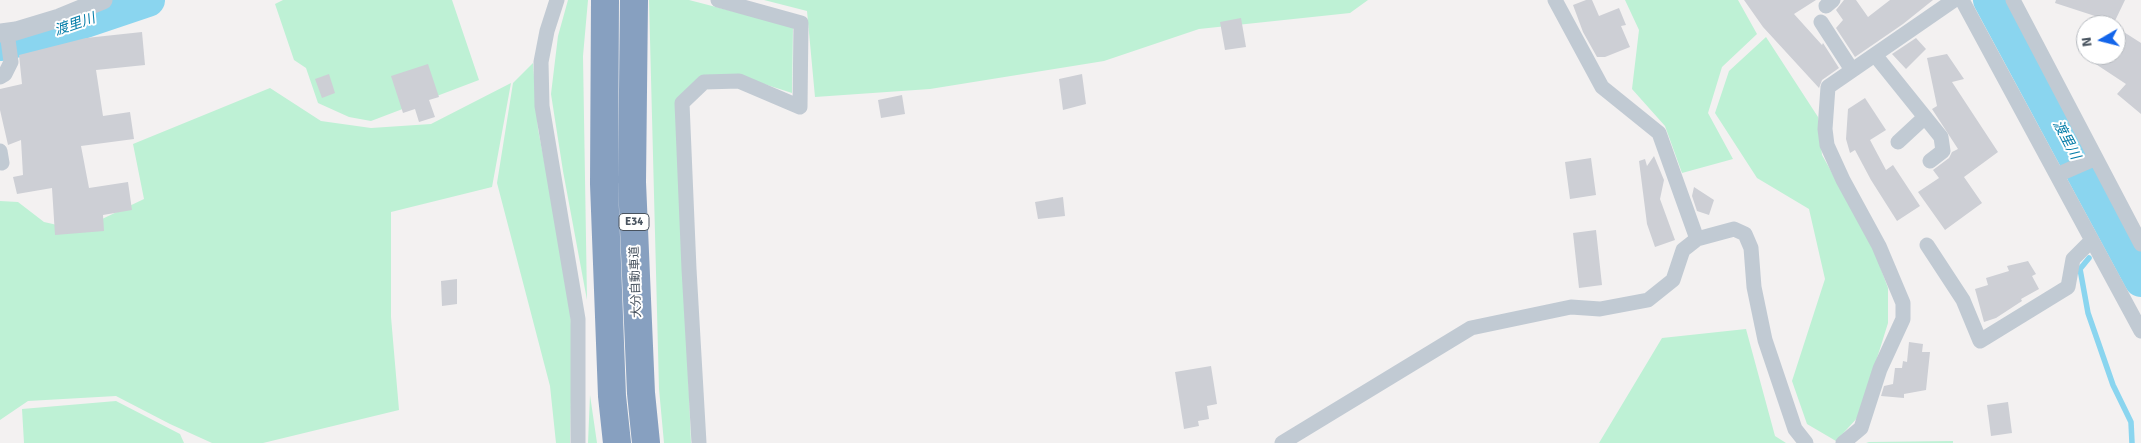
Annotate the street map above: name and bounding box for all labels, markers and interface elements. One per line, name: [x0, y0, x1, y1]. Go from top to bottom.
water label: 渡里川: [52, 10, 98, 40]
north arrow: [2076, 15, 2126, 65]
text: N: [2078, 36, 2096, 48]
water label: 渡里川: [2049, 118, 2083, 162]
road number: E34: [619, 213, 649, 230]
street label: 大分自動車道: [628, 246, 644, 318]

